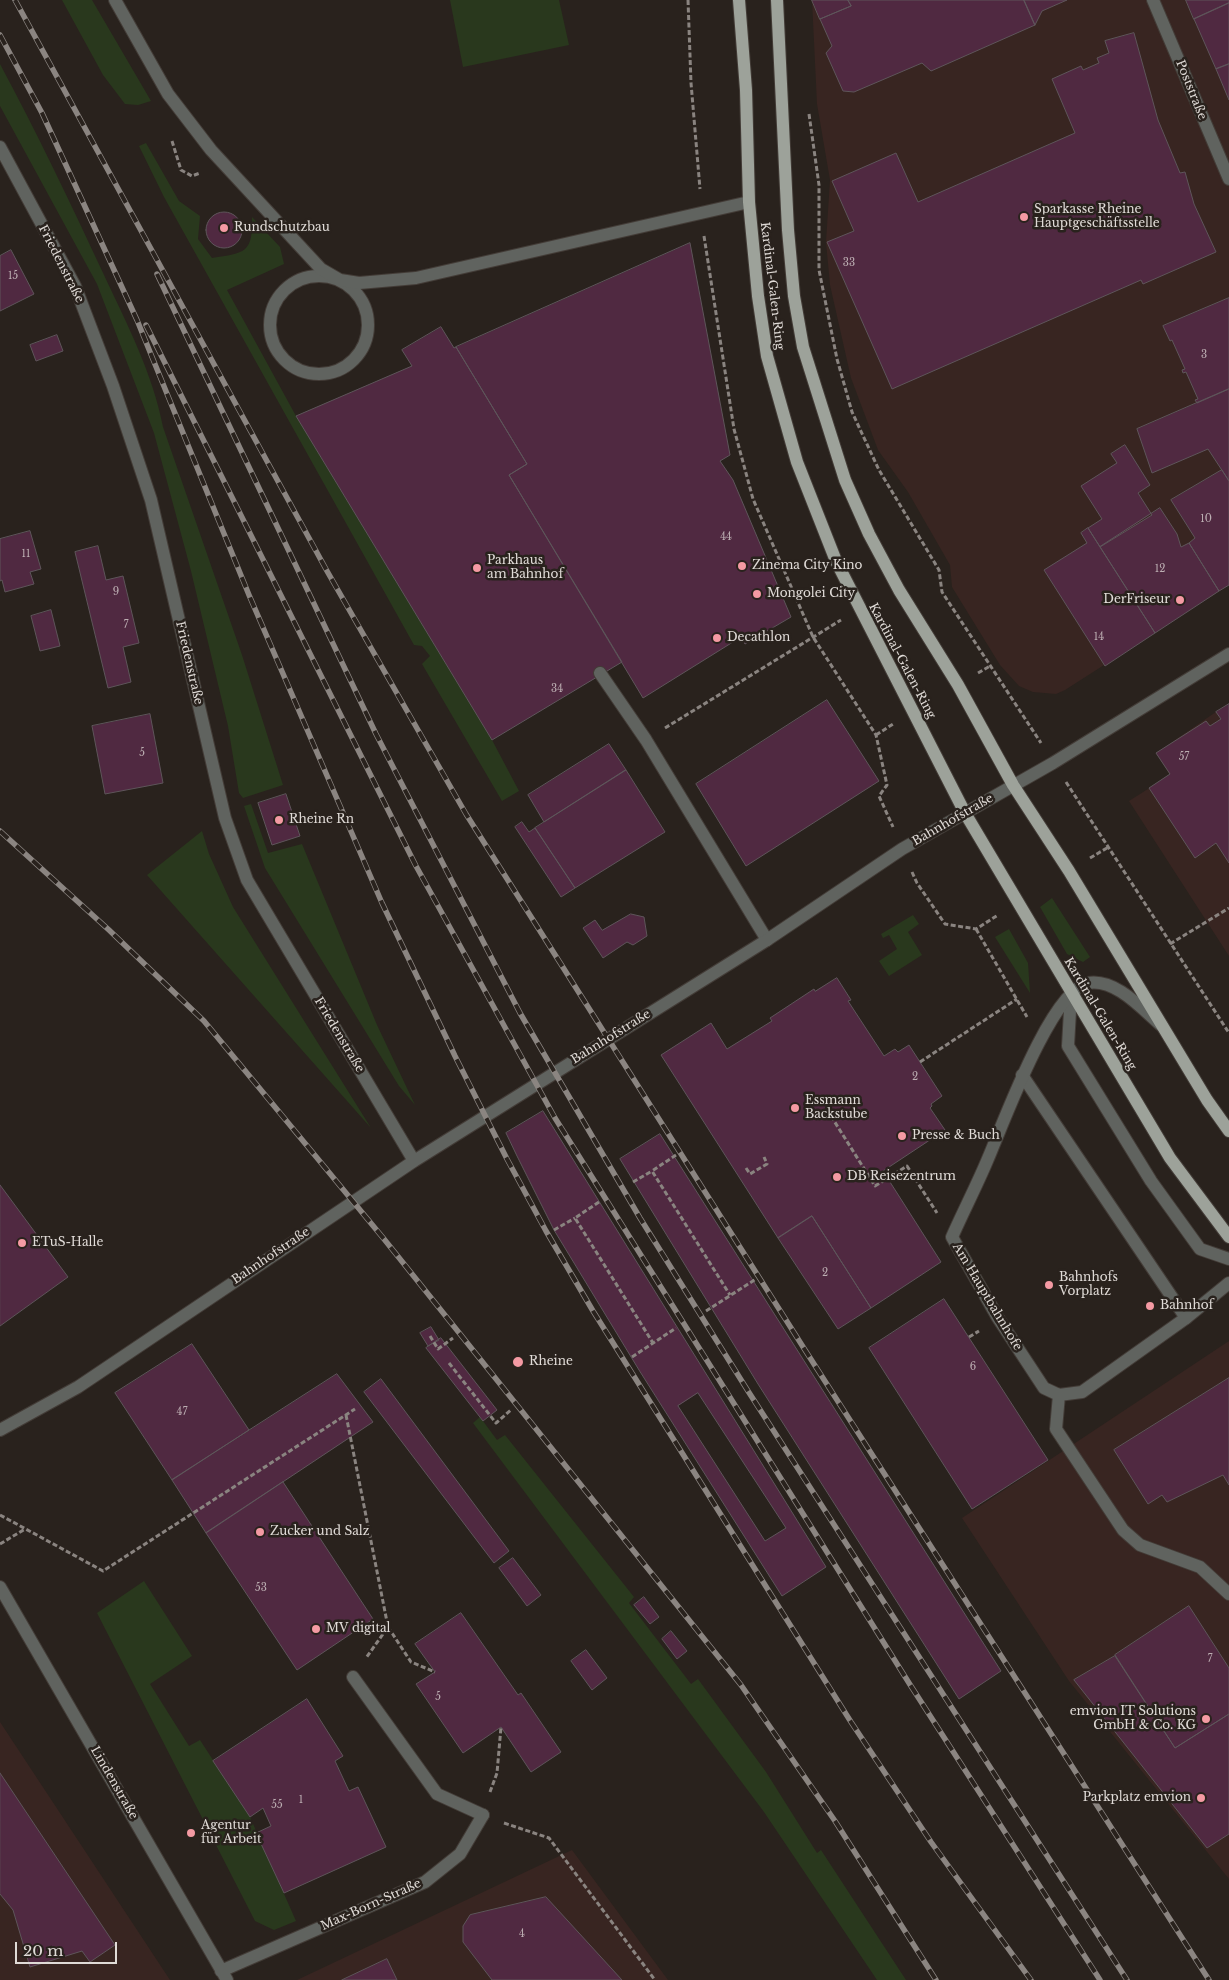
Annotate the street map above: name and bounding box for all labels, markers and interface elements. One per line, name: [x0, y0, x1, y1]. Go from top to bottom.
street label: Poststraße: [1172, 58, 1210, 122]
place label: Sparkasse Rheine Hauptgeschäftsstelle: [1034, 203, 1160, 231]
marker: Sparkasse Rheine Hauptgeschäftsstelle: [1018, 211, 1030, 223]
place label: Rundschutzbau: [234, 221, 330, 235]
street label: Kardinal-Galen-Ring: [757, 221, 787, 351]
marker: Rundschutzbau: [218, 222, 230, 234]
street label: Friedenstraße: [35, 223, 87, 305]
house number: 33: [843, 257, 855, 269]
house number: 15: [8, 270, 18, 282]
house number: 3: [1201, 349, 1207, 361]
house number: 10: [1200, 513, 1212, 525]
house number: 44: [720, 531, 732, 543]
house number: 11: [22, 548, 30, 560]
place label: Parkhaus am Bahnhof: [487, 554, 563, 582]
place label: Zinema City Kino: [752, 559, 862, 573]
marker: Zinema City Kino: [736, 560, 748, 572]
marker: Parkhaus am Bahnhof: [471, 562, 483, 574]
house number: 12: [1155, 563, 1165, 575]
house number: 9: [113, 586, 119, 598]
place label: Mongolei City: [767, 587, 855, 601]
marker: Mongolei City: [751, 588, 763, 600]
place label: DerFriseur: [1103, 593, 1170, 607]
marker: DerFriseur: [1174, 594, 1186, 606]
street label: Kardinal-Galen-Ring: [865, 601, 939, 721]
house number: 7: [123, 619, 129, 631]
street label: Friedenstraße: [172, 620, 206, 706]
place label: Decathlon: [727, 631, 790, 645]
house number: 14: [1094, 631, 1104, 643]
marker: Decathlon: [711, 632, 723, 644]
house number: 34: [551, 683, 563, 695]
house number: 5: [139, 747, 145, 759]
house number: 57: [1179, 751, 1189, 763]
street label: Bahnhofstraße: [910, 791, 996, 849]
place label: Rheine Rn: [289, 813, 354, 827]
marker: Rheine Rn: [273, 814, 285, 826]
street label: Kardinal-Galen-Ring: [1061, 955, 1139, 1073]
street label: Friedenstraße: [311, 995, 367, 1075]
street label: Bahnhofstraße: [569, 1007, 653, 1067]
house number: 2: [912, 1071, 918, 1083]
place label: Essmann Backstube: [805, 1094, 867, 1122]
marker: Essmann Backstube: [789, 1102, 801, 1114]
place label: Presse & Buch: [912, 1129, 1000, 1143]
marker: Presse & Buch: [896, 1130, 908, 1142]
place label: DB Reisezentrum: [847, 1170, 956, 1184]
marker: DB Reisezentrum: [831, 1171, 843, 1183]
street label: Bahnhofstraße: [229, 1225, 313, 1287]
place label: ETuS-Halle: [32, 1236, 103, 1250]
marker: ETuS-Halle: [16, 1237, 28, 1249]
street label: Am Hauptbahnhofe: [949, 1241, 1025, 1353]
house number: 2: [822, 1267, 828, 1279]
place label: Bahnhofs Vorplatz: [1059, 1271, 1118, 1299]
marker: Bahnhofs Vorplatz: [1043, 1279, 1055, 1291]
place label: Bahnhof: [1160, 1299, 1213, 1313]
marker: Bahnhof: [1144, 1300, 1156, 1312]
marker: Rheine: [511, 1355, 525, 1369]
place label: Rheine: [529, 1355, 573, 1369]
house number: 6: [970, 1361, 976, 1373]
house number: 47: [177, 1406, 187, 1418]
place label: Zucker und Salz: [270, 1525, 369, 1539]
marker: Zucker und Salz: [254, 1526, 266, 1538]
house number: 53: [255, 1582, 267, 1594]
place label: MV digital: [326, 1622, 390, 1636]
marker: MV digital: [310, 1623, 322, 1635]
house number: 7: [1207, 1653, 1213, 1665]
house number: 5: [435, 1691, 441, 1703]
place label: emvion IT Solutions GmbH & Co. KG: [1070, 1705, 1196, 1733]
marker: emvion IT Solutions GmbH & Co. KG: [1200, 1713, 1212, 1725]
street label: Lindenstraße: [87, 1744, 141, 1822]
place label: Parkplatz emvion: [1083, 1791, 1191, 1805]
marker: Parkplatz emvion: [1195, 1792, 1207, 1804]
house number: 1: [299, 1794, 303, 1806]
house number: 55: [271, 1799, 283, 1811]
place label: Agentur für Arbeit: [201, 1819, 261, 1847]
marker: Agentur für Arbeit: [185, 1827, 197, 1839]
street label: Max-Born-Straße: [319, 1876, 423, 1934]
house number: 4: [519, 1928, 525, 1940]
scale bar: [18, 1932, 120, 1964]
text: 20 m: [23, 1941, 63, 1960]

